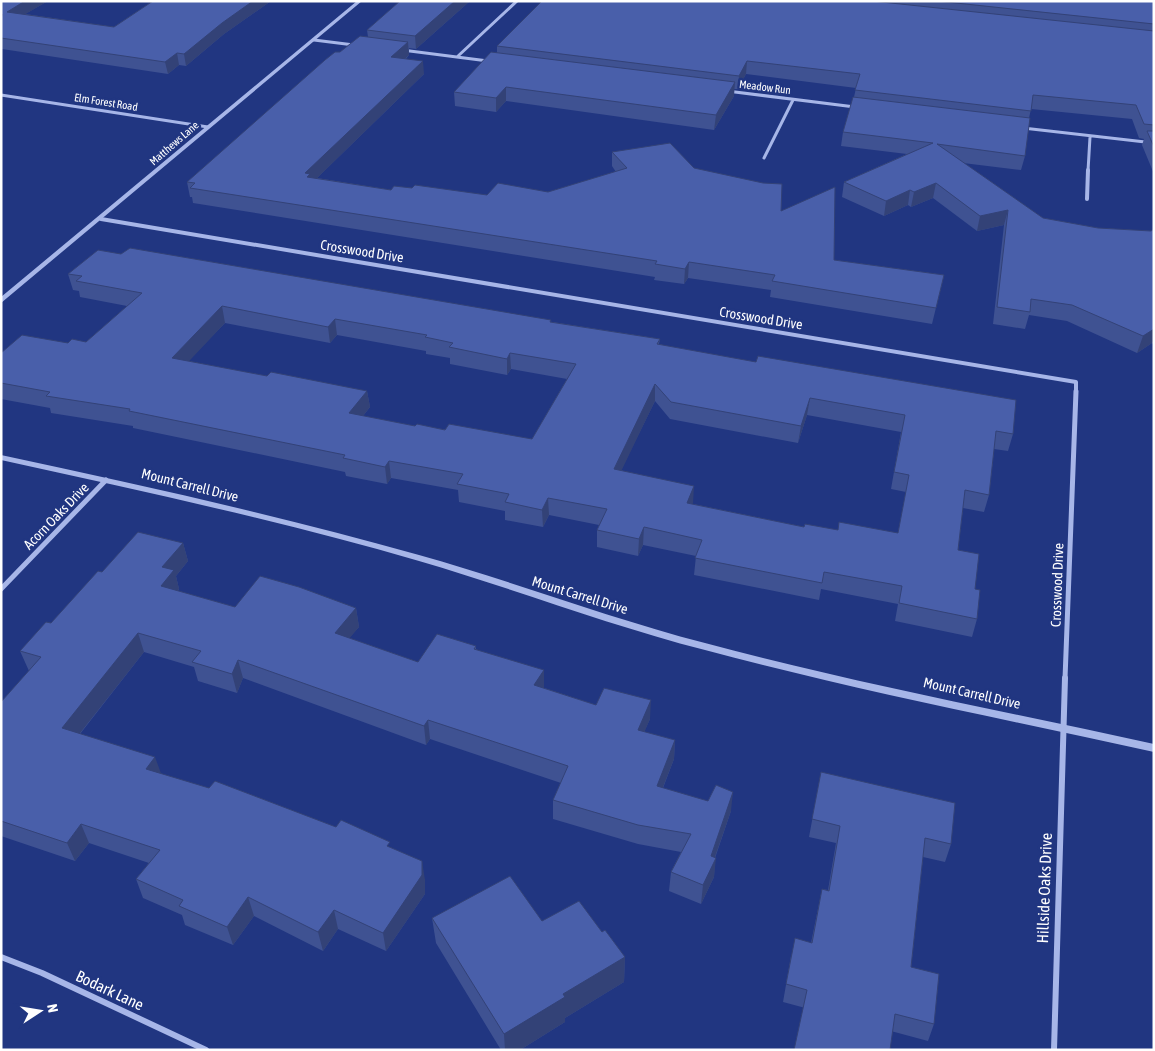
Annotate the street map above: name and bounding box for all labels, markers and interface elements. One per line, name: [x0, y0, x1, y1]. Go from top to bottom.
street label: Meadow Run: [738, 78, 792, 96]
street label: Elm Forest Road: [73, 91, 139, 113]
street label: Matthews Lane: [147, 119, 201, 167]
street label: Crosswood Drive: [319, 237, 405, 265]
street label: Crosswood Drive: [718, 304, 804, 332]
street label: Mount Carrell Drive: [140, 465, 240, 505]
street label: Acorn Oaks Drive: [20, 479, 92, 553]
street label: Crosswood Drive: [1048, 543, 1066, 627]
street label: Mount Carrell Drive: [530, 573, 630, 617]
street label: Mount Carrell Drive: [922, 674, 1022, 712]
street label: Hillside Oaks Drive: [1033, 832, 1055, 944]
street label: Bodark Lane: [73, 966, 147, 1014]
north arrow: [15, 986, 65, 1036]
text: N: [44, 1003, 61, 1014]

